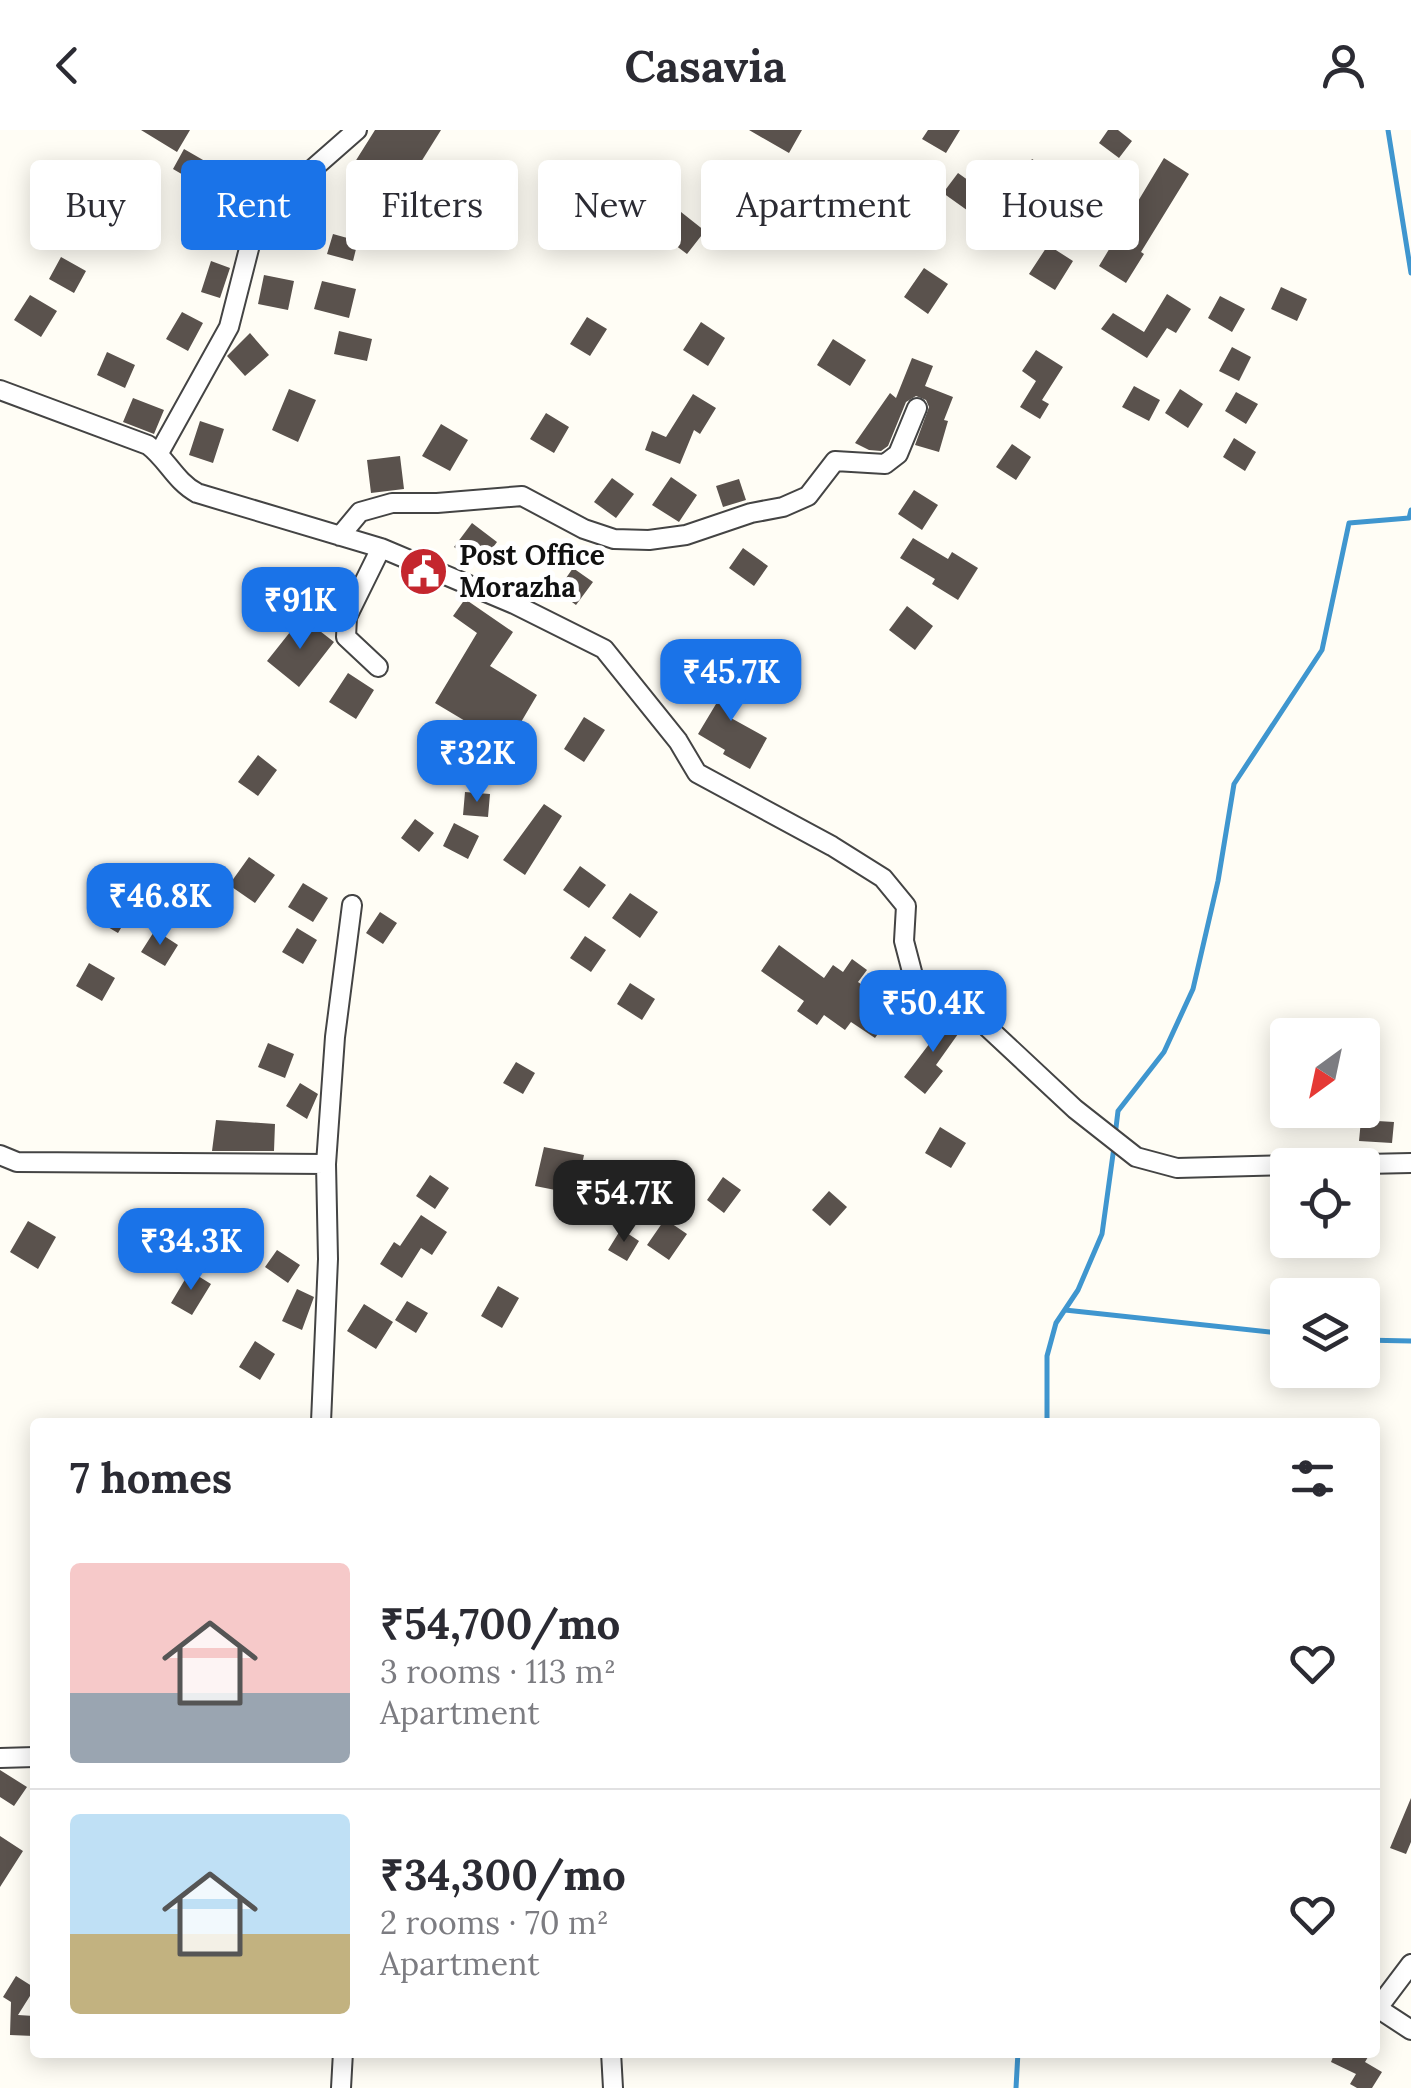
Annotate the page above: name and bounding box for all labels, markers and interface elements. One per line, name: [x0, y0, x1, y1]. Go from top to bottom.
text: Casavia: [625, 37, 786, 94]
icon: back: [40, 38, 95, 93]
icon: person: [1316, 38, 1371, 93]
chip: Buy: [30, 160, 161, 250]
chip: Rent: [181, 160, 326, 250]
chip: Filters: [346, 160, 518, 250]
chip: New: [538, 160, 681, 250]
chip: Apartment: [701, 160, 946, 250]
chip: House: [966, 160, 1139, 250]
place label: Post Office Morazha: [459, 537, 605, 605]
public building icon: Post Office Morazha: [398, 545, 450, 597]
pin: ₹91K: [241, 567, 359, 652]
text: ₹91K: [264, 579, 336, 620]
pin: ₹45.7K: [650, 639, 812, 724]
text: ₹45.7K: [682, 651, 780, 692]
pin: ₹32K: [418, 720, 536, 805]
text: ₹32K: [439, 732, 515, 773]
pin: ₹46.8K: [79, 863, 241, 948]
text: ₹46.8K: [109, 875, 211, 916]
pin: ₹50.4K: [852, 970, 1014, 1055]
text: ₹50.4K: [881, 982, 985, 1023]
north arrow: [1270, 1018, 1380, 1128]
map controls: [1270, 1018, 1380, 1388]
button: locate: [1270, 1148, 1380, 1258]
pin: ₹54.7K: [543, 1160, 705, 1245]
text: ₹54.7K: [575, 1172, 673, 1213]
pin: ₹34.3K: [110, 1208, 272, 1293]
text: ₹34.3K: [140, 1220, 242, 1261]
button: layers: [1270, 1278, 1380, 1388]
text: 7 homes: [70, 1451, 232, 1505]
icon: filters: [1285, 1451, 1340, 1506]
text: ₹54,700/mo: [380, 1597, 620, 1651]
icon: home: [150, 1603, 270, 1723]
icon: heart: [1285, 1636, 1340, 1691]
text: 3 rooms · 113 m²: [380, 1651, 616, 1692]
text: Apartment: [380, 1692, 540, 1733]
text: ₹34,300/mo: [380, 1848, 626, 1902]
icon: home: [150, 1854, 270, 1974]
icon: heart: [1285, 1887, 1340, 1942]
text: 2 rooms · 70 m²: [380, 1902, 609, 1943]
text: Apartment: [380, 1943, 540, 1984]

